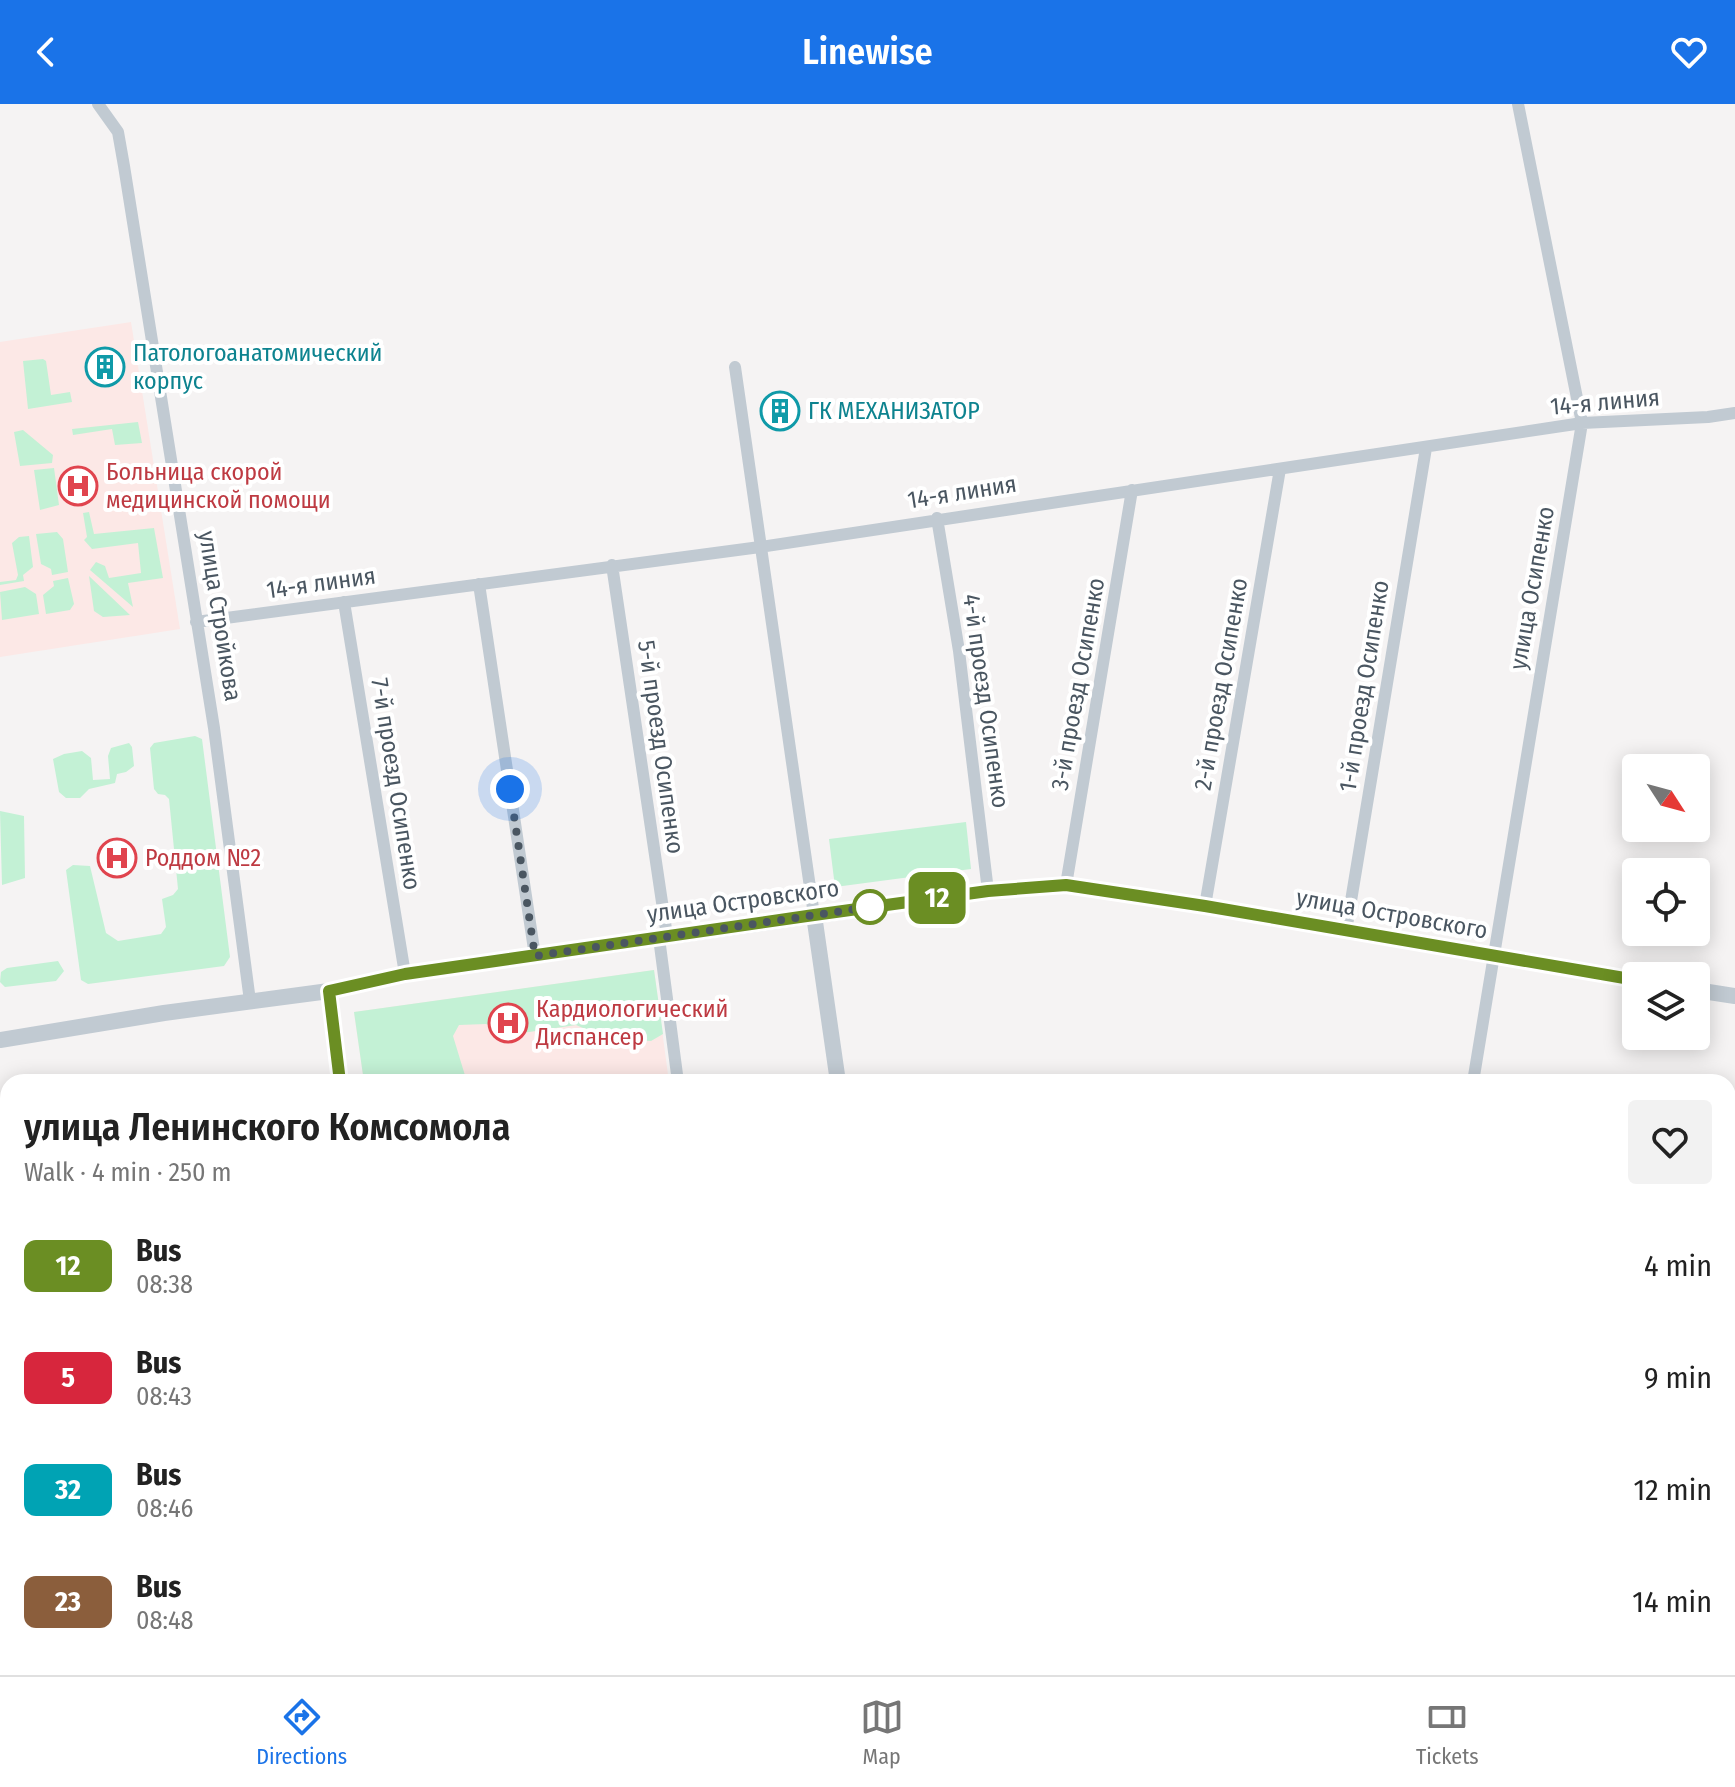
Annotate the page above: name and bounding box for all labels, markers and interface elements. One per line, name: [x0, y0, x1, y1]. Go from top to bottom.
icon: back: [24, 30, 68, 74]
text: Linewise: [802, 30, 933, 74]
icon: heart: [1667, 30, 1711, 74]
place label: Патологоанатомический корпус: [133, 339, 382, 395]
building icon: Патологоанатомический корпус: [84, 346, 126, 388]
street label: 14-я линия: [1549, 383, 1661, 421]
building icon: ГК МЕХАНИЗАТОР: [759, 390, 801, 432]
place label: ГК МЕХАНИЗАТОР: [808, 397, 980, 425]
place label: Больница скорой медицинской помощи: [106, 458, 331, 514]
hospital icon: Больница скорой медицинской помощи: [57, 465, 99, 507]
street label: 14-я линия: [906, 470, 1018, 514]
street label: улица Осипенко: [1504, 504, 1560, 672]
street label: улица Стройкова: [193, 529, 247, 703]
street label: 14-я линия: [265, 561, 377, 605]
street label: 3-й проезд Осипенко: [1046, 576, 1110, 792]
street label: 2-й проезд Осипенко: [1189, 576, 1253, 792]
street label: 1-й проезд Осипенко: [1333, 578, 1395, 794]
street label: 4-й проезд Осипенко: [957, 592, 1015, 810]
street label: 5-й проезд Осипенко: [632, 638, 690, 856]
street label: 7-й проезд Осипенко: [365, 676, 427, 892]
north arrow: [1622, 754, 1710, 842]
map controls: [1622, 754, 1710, 1050]
your location: [490, 769, 530, 809]
hospital icon: Роддом №2: [96, 837, 138, 879]
place label: Роддом №2: [145, 844, 261, 872]
button: locate: [1622, 858, 1710, 946]
line badge: 12: [901, 872, 973, 924]
street label: улица Островского: [645, 874, 841, 928]
text: 12: [925, 881, 949, 914]
street label: улица Островского: [1294, 883, 1490, 945]
unlabelled marker: [853, 890, 887, 924]
button: layers: [1622, 962, 1710, 1050]
place label: Кардиологический Диспансер: [535, 995, 728, 1051]
hospital icon: Кардиологический Диспансер: [487, 1002, 529, 1044]
button: heart: [1628, 1100, 1712, 1184]
text: улица Ленинского Комсомола: [24, 1104, 510, 1150]
text: Walk · 4 min · 250 m: [24, 1157, 232, 1188]
text: Bus: [136, 1233, 181, 1269]
text: 4 min: [1644, 1248, 1712, 1284]
text: 12: [56, 1249, 80, 1282]
text: 08:38: [136, 1269, 193, 1300]
text: Bus: [136, 1345, 181, 1381]
text: 9 min: [1644, 1360, 1712, 1396]
text: 5: [61, 1361, 75, 1394]
text: 08:43: [136, 1381, 192, 1412]
text: Bus: [136, 1457, 181, 1493]
text: 12 min: [1634, 1472, 1712, 1508]
text: 32: [55, 1473, 81, 1506]
text: 08:46: [136, 1493, 193, 1524]
text: Bus: [136, 1569, 181, 1605]
text: 14 min: [1632, 1584, 1712, 1620]
text: 23: [55, 1585, 81, 1618]
text: 08:48: [136, 1605, 194, 1636]
tab: Directions: [256, 1695, 347, 1770]
tab: Map: [860, 1695, 904, 1770]
tab: Tickets: [1416, 1695, 1479, 1770]

